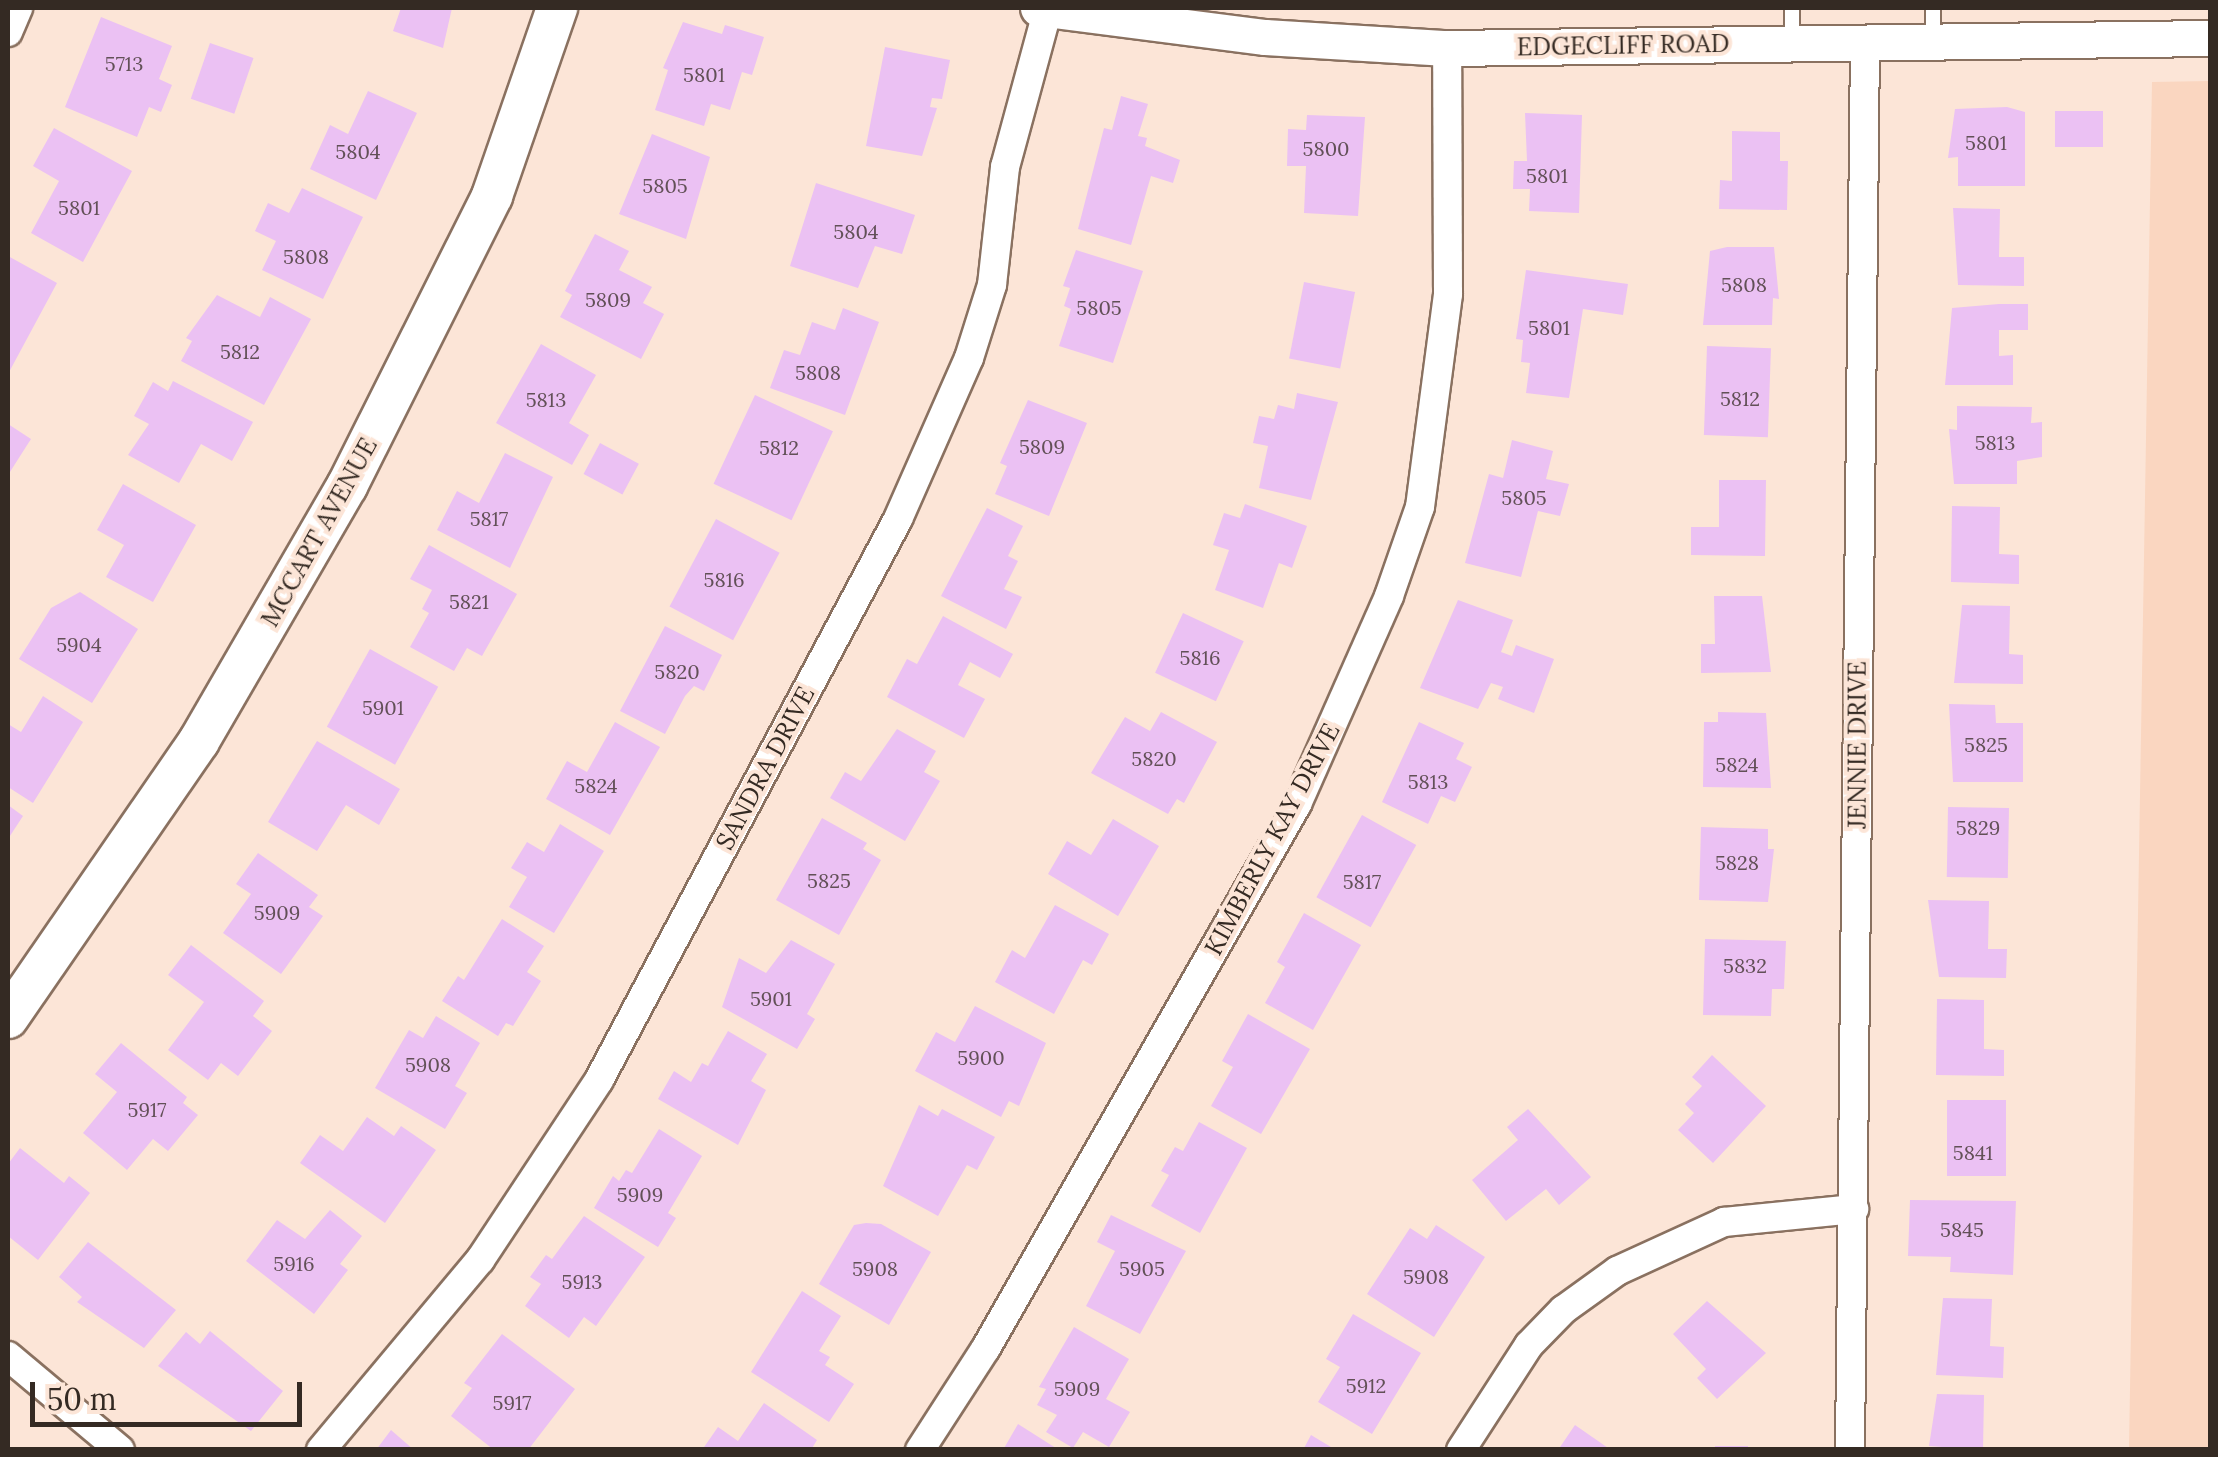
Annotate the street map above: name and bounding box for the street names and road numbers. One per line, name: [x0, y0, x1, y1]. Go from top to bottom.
street label: EDGECLIFF ROAD: [1516, 28, 1730, 62]
street label: MCCART AVENUE: [255, 432, 383, 632]
street label: JENNIE DRIVE: [1842, 661, 1872, 829]
street label: SANDRA DRIVE: [709, 681, 821, 855]
street label: KIMBERLY KAY DRIVE: [1198, 718, 1346, 960]

